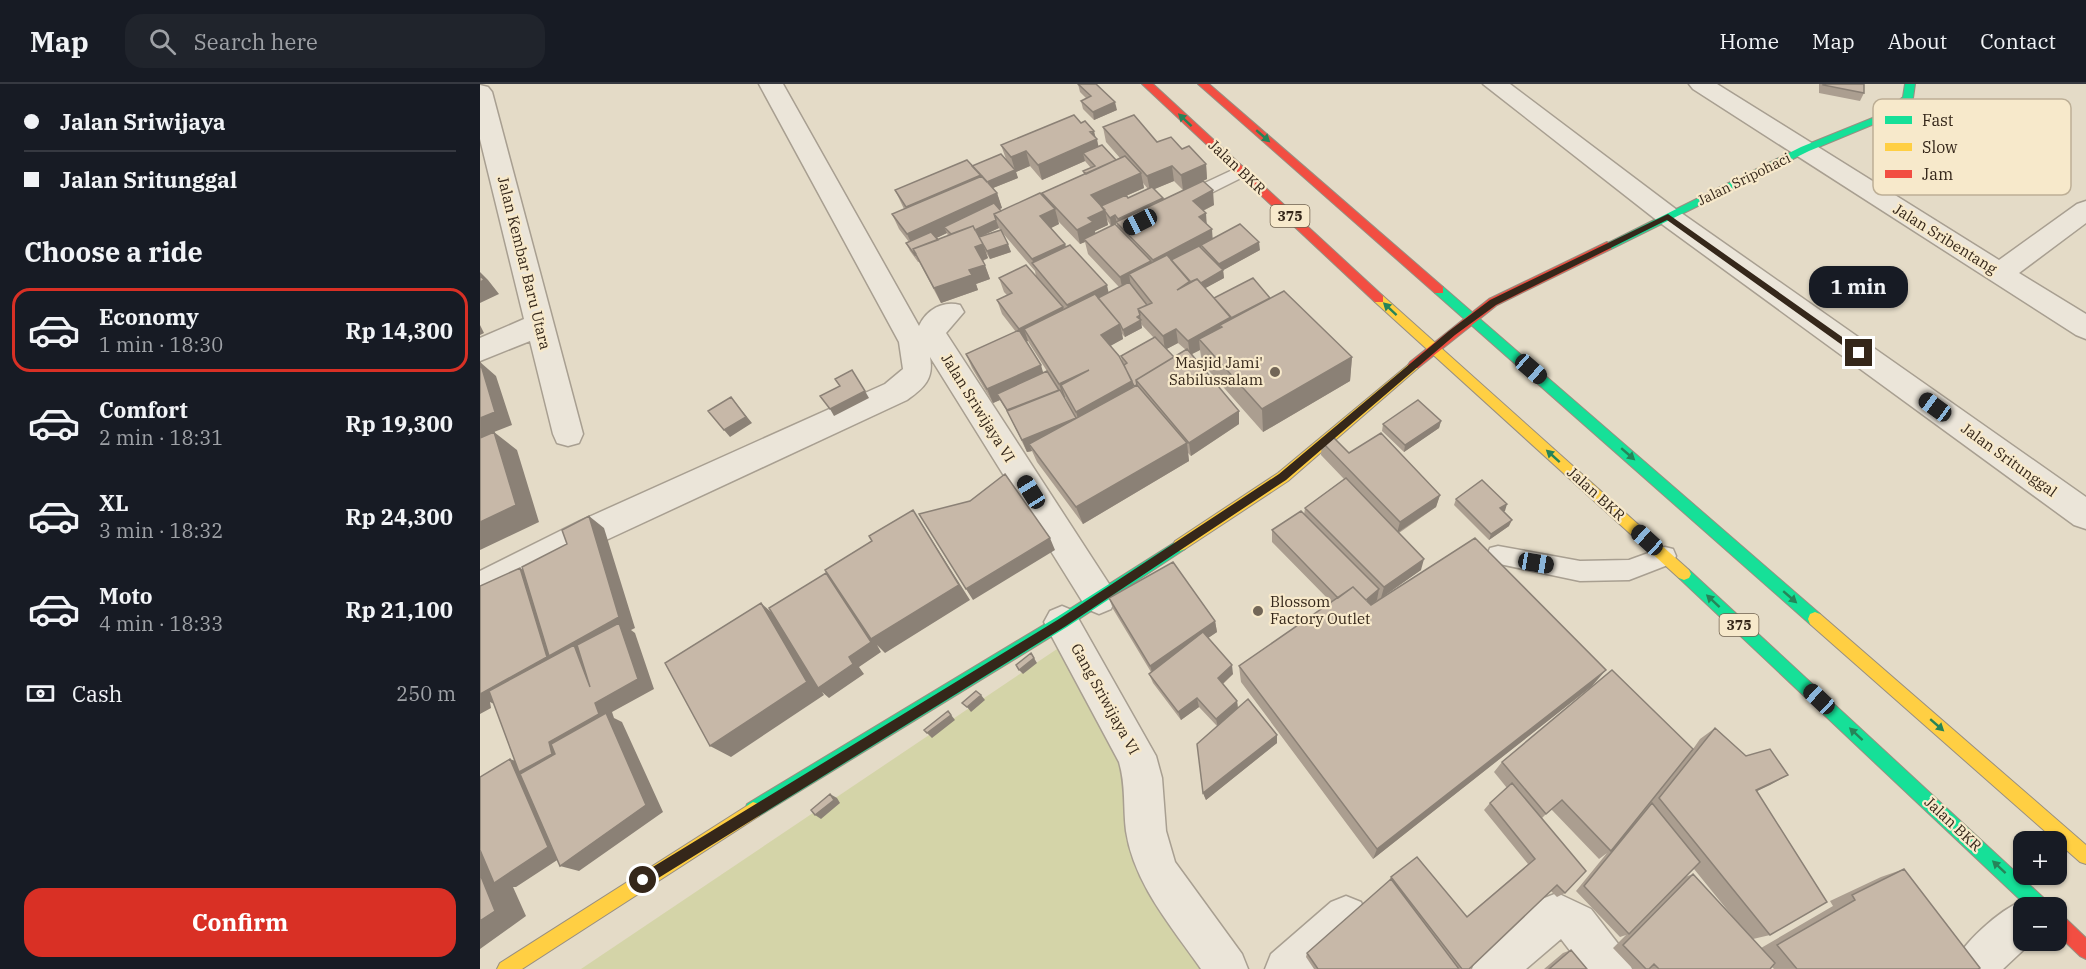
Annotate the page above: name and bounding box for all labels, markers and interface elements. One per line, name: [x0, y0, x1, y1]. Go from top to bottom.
search box: [125, 14, 545, 68]
text: Map: [30, 23, 89, 60]
icon: search: [146, 25, 179, 58]
text: Search here: [194, 27, 318, 56]
text: Home: [1719, 27, 1779, 55]
text: Map: [1812, 27, 1855, 55]
text: About: [1888, 27, 1947, 55]
text: Contact: [1980, 27, 2056, 55]
legend: [1873, 99, 2071, 195]
text: Jalan Sriwijaya: [60, 107, 226, 136]
text: Fast: [1922, 110, 1954, 130]
one-way arrow: [1179, 113, 1193, 127]
one-way arrow: [1255, 129, 1270, 142]
street label: Jalan BKR: [1205, 135, 1270, 198]
text: Slow: [1922, 137, 1958, 157]
street label: Jalan Sripohaci: [1694, 149, 1794, 209]
text: Jam: [1922, 164, 1953, 184]
text: Jalan Sritunggal: [60, 165, 237, 194]
street label: Jalan Kembar Baru Utara: [494, 174, 555, 352]
street label: Jalan Sribentang: [1890, 199, 2001, 278]
road number: 375: [1270, 205, 1310, 227]
car: [1120, 206, 1160, 238]
text: Choose a ride: [24, 234, 203, 269]
callout: 1 min: [1810, 266, 1908, 308]
text: 1 min: [1831, 273, 1887, 300]
text: Economy: [99, 302, 199, 331]
icon: car: [27, 303, 81, 357]
one-way arrow: [1383, 303, 1398, 316]
text: Rp 14,300: [346, 316, 453, 345]
text: 1 min · 18:30: [99, 331, 223, 358]
route end: [1845, 339, 1872, 366]
street label: Jalan Sriwijaya VI: [937, 350, 1019, 466]
car: [1512, 350, 1550, 388]
place label: Masjid Jami' Sabilussalam: [1169, 353, 1263, 389]
marker: Masjid Jami' Sabilussalam: [1268, 365, 1282, 379]
car: [1915, 389, 1955, 425]
text: Comfort: [99, 395, 188, 424]
icon: car: [27, 396, 81, 450]
text: Rp 19,300: [346, 409, 453, 438]
street label: Jalan Sritunggal: [1958, 418, 2061, 501]
text: 2 min · 18:31: [99, 424, 223, 451]
one-way arrow: [1620, 447, 1635, 460]
one-way arrow: [1547, 449, 1561, 463]
street label: Jalan BKR: [1563, 463, 1629, 525]
car: [1014, 472, 1048, 512]
text: XL: [99, 488, 129, 517]
icon: car: [27, 489, 81, 543]
text: Rp 24,300: [346, 502, 453, 531]
text: 3 min · 18:32: [99, 517, 223, 544]
car: [1628, 521, 1666, 559]
car: [1517, 551, 1555, 575]
text: Moto: [99, 581, 153, 610]
icon: car: [27, 582, 81, 636]
one-way arrow: [1782, 590, 1797, 603]
place label: Blossom Factory Outlet: [1270, 592, 1370, 628]
text: Rp 21,100: [346, 595, 453, 624]
one-way arrow: [1706, 595, 1721, 608]
marker: Blossom Factory Outlet: [1251, 604, 1265, 618]
text: 4 min · 18:33: [99, 610, 223, 637]
road number: 375: [1720, 614, 1758, 636]
street label: Gang Sriwijaya VI: [1067, 640, 1144, 758]
icon: cash: [24, 677, 57, 710]
text: Cash: [72, 679, 123, 708]
text: 250 m: [396, 680, 456, 707]
car: [1800, 680, 1838, 718]
one-way arrow: [1929, 718, 1944, 731]
one-way arrow: [1849, 728, 1864, 741]
street label: Jalan BKR: [1921, 792, 1986, 855]
map controls: [2013, 831, 2067, 951]
button: +: [2013, 831, 2067, 885]
one-way arrow: [1991, 860, 2006, 874]
route start: [629, 866, 656, 893]
button: Confirm: [24, 888, 456, 957]
button: −: [2013, 897, 2067, 951]

